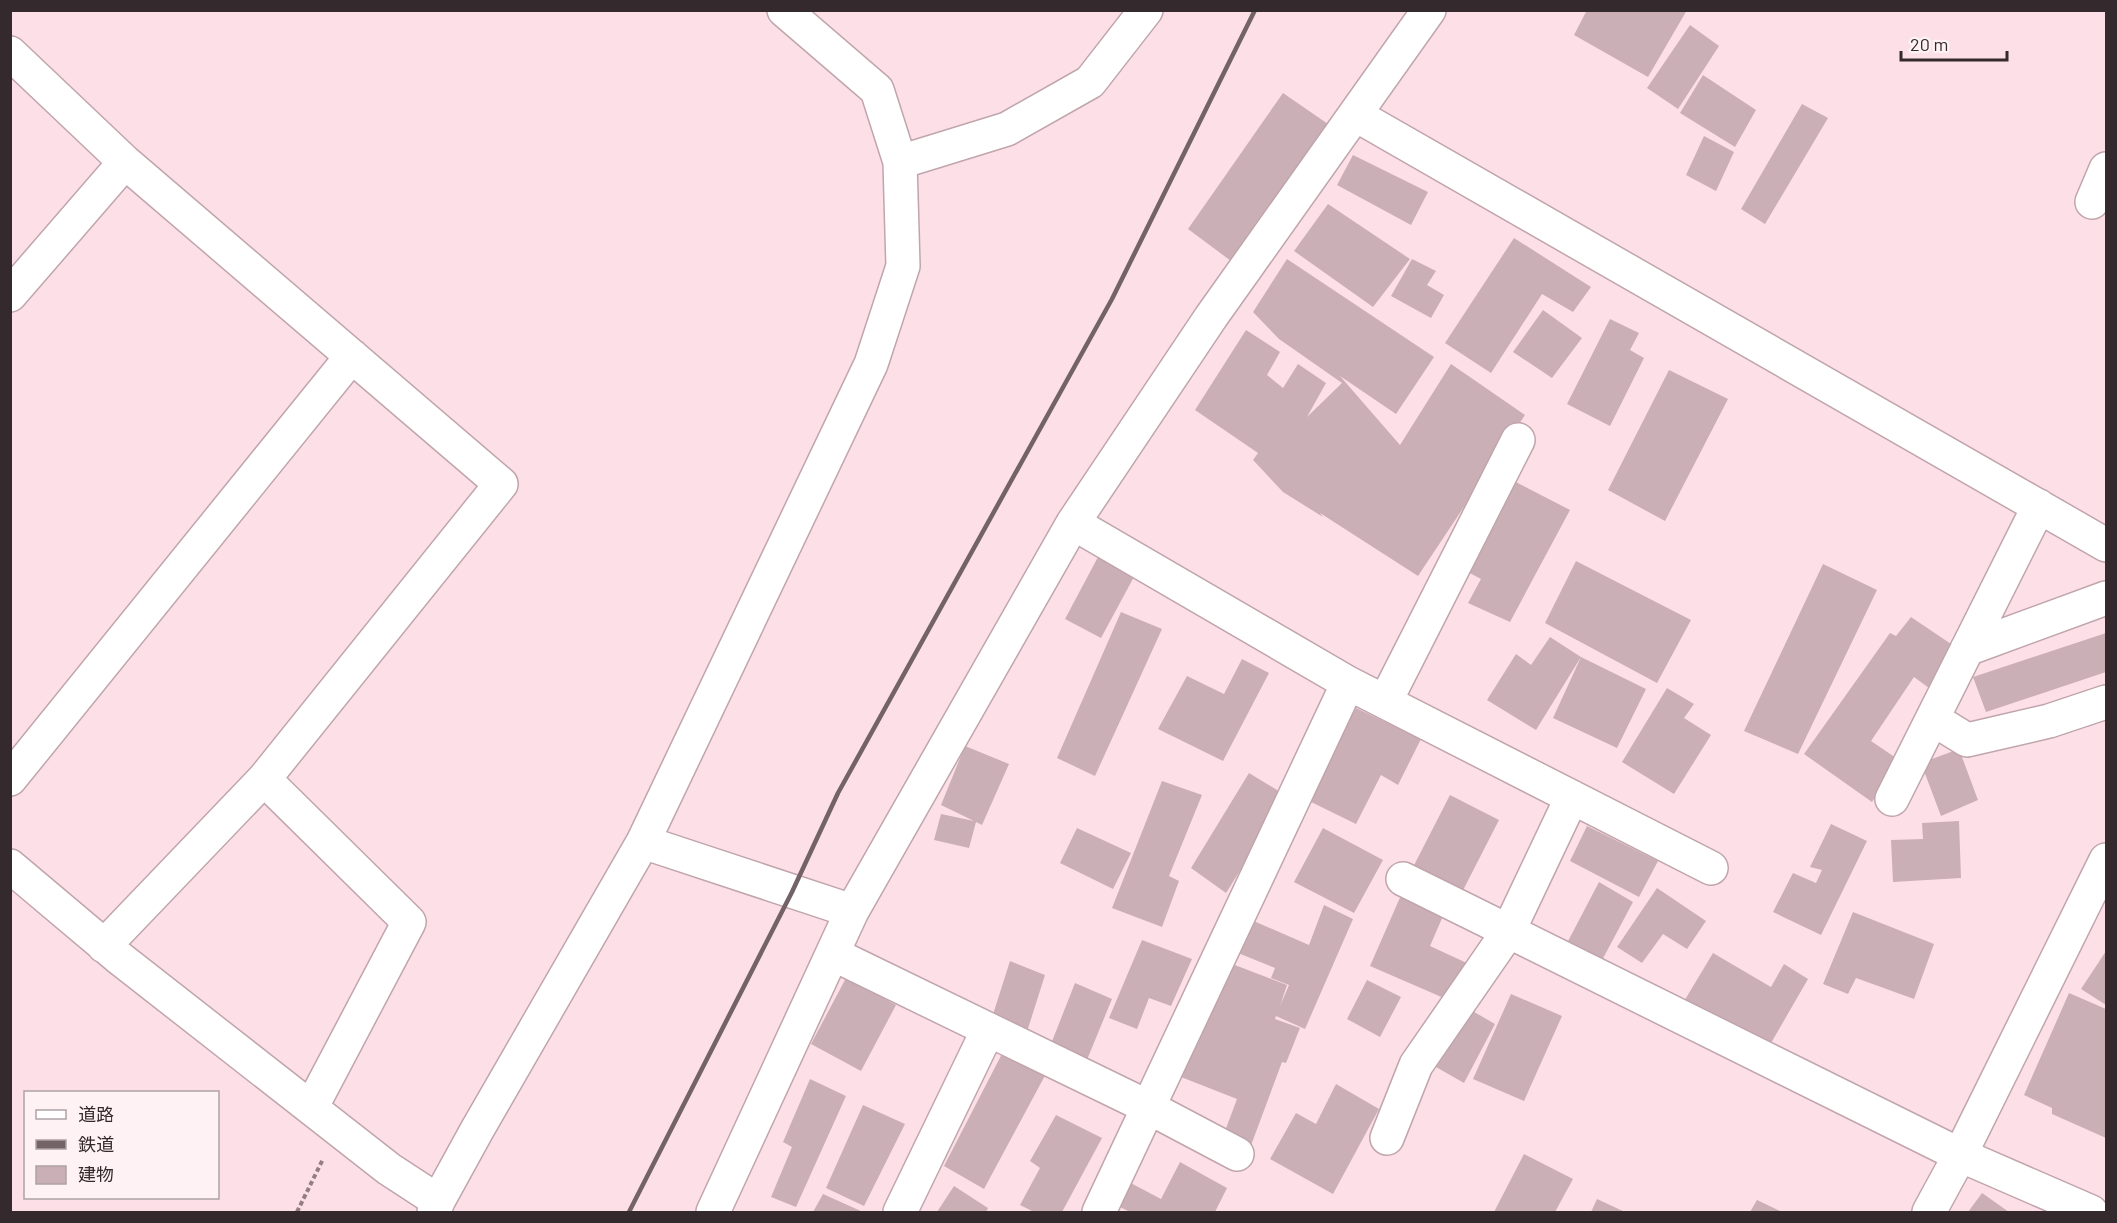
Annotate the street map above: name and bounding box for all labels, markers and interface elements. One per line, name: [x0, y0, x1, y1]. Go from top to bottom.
scale bar: [1901, 24, 2008, 62]
text: 20 m: [1910, 33, 1948, 55]
legend: [24, 1091, 219, 1199]
text: 道路: [78, 1103, 114, 1125]
text: 鉄道: [78, 1133, 114, 1155]
text: 建物: [78, 1163, 114, 1185]

